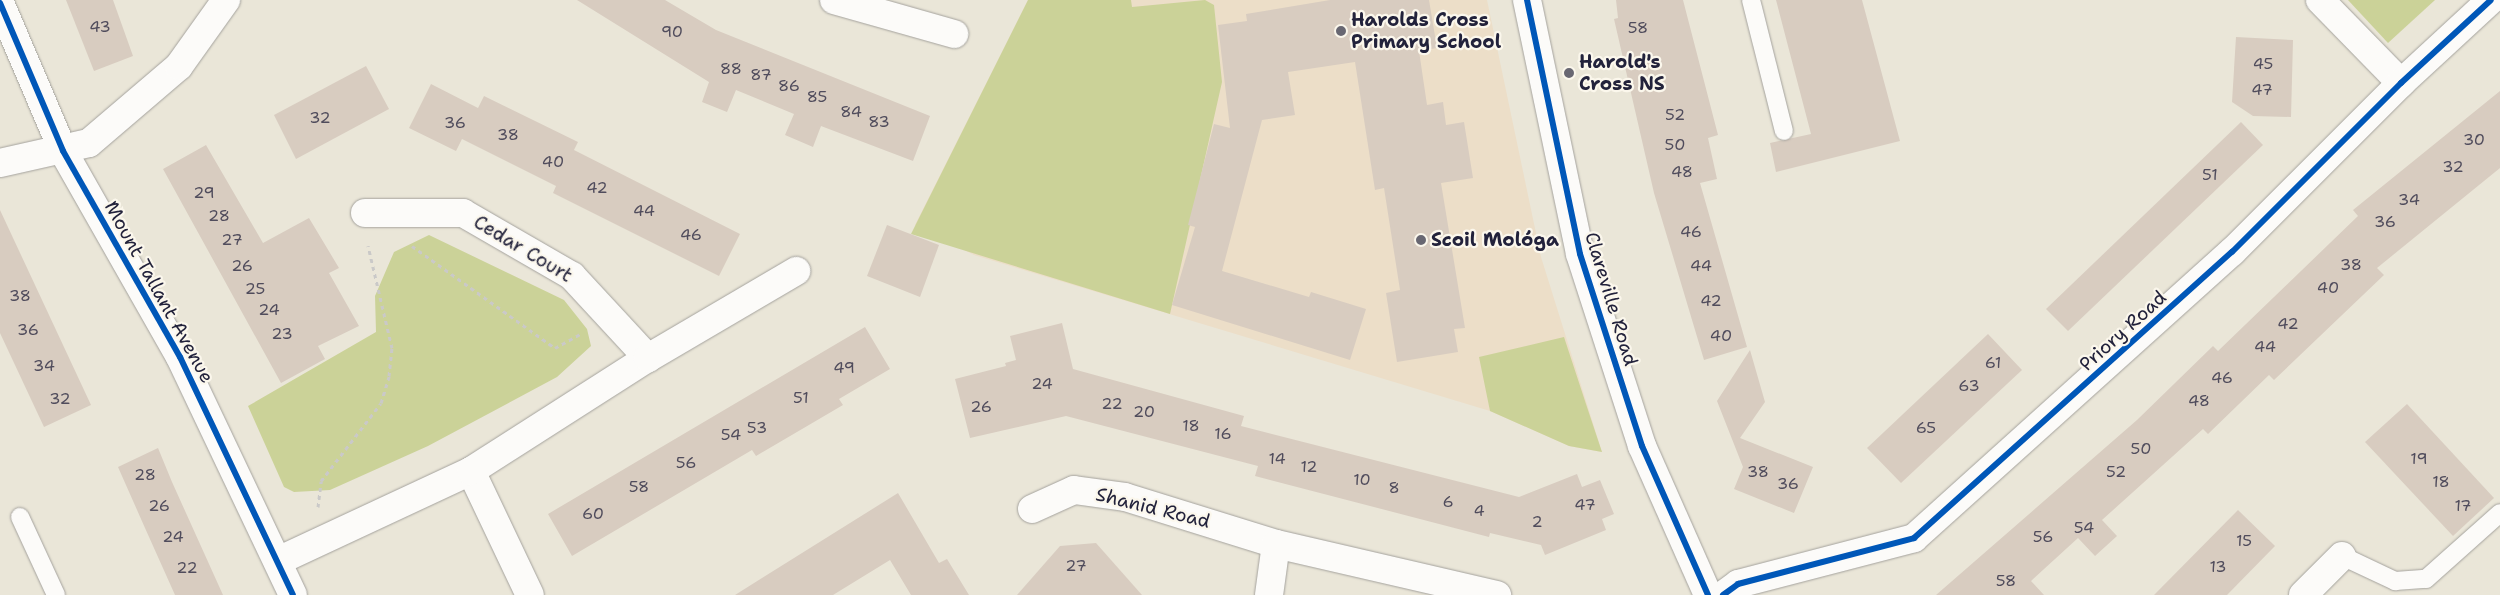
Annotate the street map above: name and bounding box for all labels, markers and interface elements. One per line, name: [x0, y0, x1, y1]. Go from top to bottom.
place label: Harolds Cross Primary School: [1351, 9, 1501, 53]
house number: 43: [89, 17, 111, 37]
house number: 58: [1628, 18, 1648, 38]
house number: 90: [661, 22, 683, 42]
marker: Harolds Cross Primary School: [1335, 25, 1347, 37]
place label: Harold's Cross NS: [1579, 51, 1665, 95]
house number: 45: [2253, 54, 2273, 74]
house number: 88: [720, 59, 742, 79]
house number: 87: [750, 65, 772, 85]
marker: Harold's Cross NS: [1563, 67, 1575, 79]
house number: 86: [778, 76, 800, 96]
house number: 47: [2251, 80, 2273, 100]
house number: 85: [807, 87, 827, 107]
house number: 84: [840, 102, 862, 122]
house number: 52: [1665, 105, 1685, 125]
house number: 32: [309, 108, 331, 128]
house number: 83: [868, 112, 890, 132]
house number: 36: [444, 113, 466, 133]
house number: 38: [497, 125, 519, 145]
house number: 30: [2463, 130, 2485, 150]
house number: 50: [1665, 135, 1685, 155]
house number: 40: [542, 152, 564, 172]
house number: 32: [2442, 157, 2464, 177]
house number: 48: [1671, 162, 1693, 182]
house number: 51: [2202, 165, 2218, 185]
house number: 42: [586, 178, 608, 198]
house number: 29: [193, 183, 215, 203]
house number: 34: [2398, 190, 2420, 210]
street label: Mount Tallant Avenue: [100, 197, 218, 387]
house number: 44: [633, 201, 655, 221]
house number: 28: [208, 206, 230, 226]
street label: Cedar Court: [469, 211, 577, 287]
house number: 36: [2374, 212, 2396, 232]
house number: 46: [1680, 222, 1702, 242]
house number: 46: [680, 225, 702, 245]
place label: Scoil Mológa: [1431, 229, 1559, 251]
street label: Clareville Road: [1580, 229, 1642, 369]
house number: 27: [221, 230, 243, 250]
marker: Scoil Mológa: [1415, 234, 1427, 246]
house number: 38: [2340, 255, 2362, 275]
house number: 26: [231, 256, 253, 276]
house number: 44: [1690, 256, 1712, 276]
house number: 40: [2317, 278, 2339, 298]
house number: 25: [245, 279, 265, 299]
house number: 38: [9, 286, 31, 306]
street label: Priory Road: [2075, 286, 2171, 376]
house number: 42: [1700, 291, 1722, 311]
house number: 24: [258, 300, 280, 320]
house number: 42: [2277, 314, 2299, 334]
house number: 36: [17, 320, 39, 340]
house number: 23: [271, 324, 293, 344]
house number: 40: [1710, 326, 1732, 346]
house number: 44: [2254, 337, 2276, 357]
house number: 61: [1985, 353, 2001, 373]
house number: 34: [33, 356, 55, 376]
house number: 49: [833, 358, 855, 378]
house number: 46: [2211, 368, 2233, 388]
house number: 24: [1031, 374, 1053, 394]
house number: 63: [1958, 376, 1980, 396]
house number: 51: [793, 388, 809, 408]
house number: 32: [49, 389, 71, 409]
house number: 48: [2188, 391, 2210, 411]
house number: 22: [1101, 394, 1123, 414]
house number: 26: [970, 397, 992, 417]
house number: 20: [1133, 402, 1155, 422]
house number: 18: [1182, 416, 1200, 436]
house number: 53: [747, 418, 767, 438]
house number: 65: [1916, 418, 1936, 438]
house number: 16: [1214, 424, 1232, 444]
house number: 54: [721, 425, 741, 445]
house number: 50: [2131, 439, 2151, 459]
house number: 14: [1268, 449, 1286, 469]
house number: 19: [2410, 449, 2428, 469]
house number: 56: [676, 453, 696, 473]
house number: 12: [1300, 457, 1318, 477]
house number: 38: [1747, 462, 1769, 482]
house number: 52: [2106, 462, 2126, 482]
house number: 28: [134, 465, 156, 485]
house number: 10: [1353, 470, 1371, 490]
house number: 18: [2432, 472, 2450, 492]
house number: 36: [1777, 474, 1799, 494]
house number: 58: [629, 477, 649, 497]
house number: 8: [1388, 478, 1400, 498]
street label: Shanid Road: [1094, 483, 1212, 533]
house number: 6: [1442, 492, 1454, 512]
house number: 47: [1574, 495, 1596, 515]
house number: 26: [148, 496, 170, 516]
house number: 17: [2454, 496, 2472, 516]
house number: 4: [1473, 501, 1485, 521]
house number: 60: [582, 504, 604, 524]
house number: 2: [1531, 512, 1543, 532]
house number: 54: [2074, 518, 2094, 538]
house number: 24: [162, 527, 184, 547]
house number: 56: [2033, 527, 2053, 547]
house number: 15: [2236, 531, 2252, 551]
house number: 27: [1065, 556, 1087, 576]
house number: 13: [2209, 557, 2227, 577]
house number: 22: [176, 558, 198, 578]
house number: 58: [1996, 571, 2016, 591]

